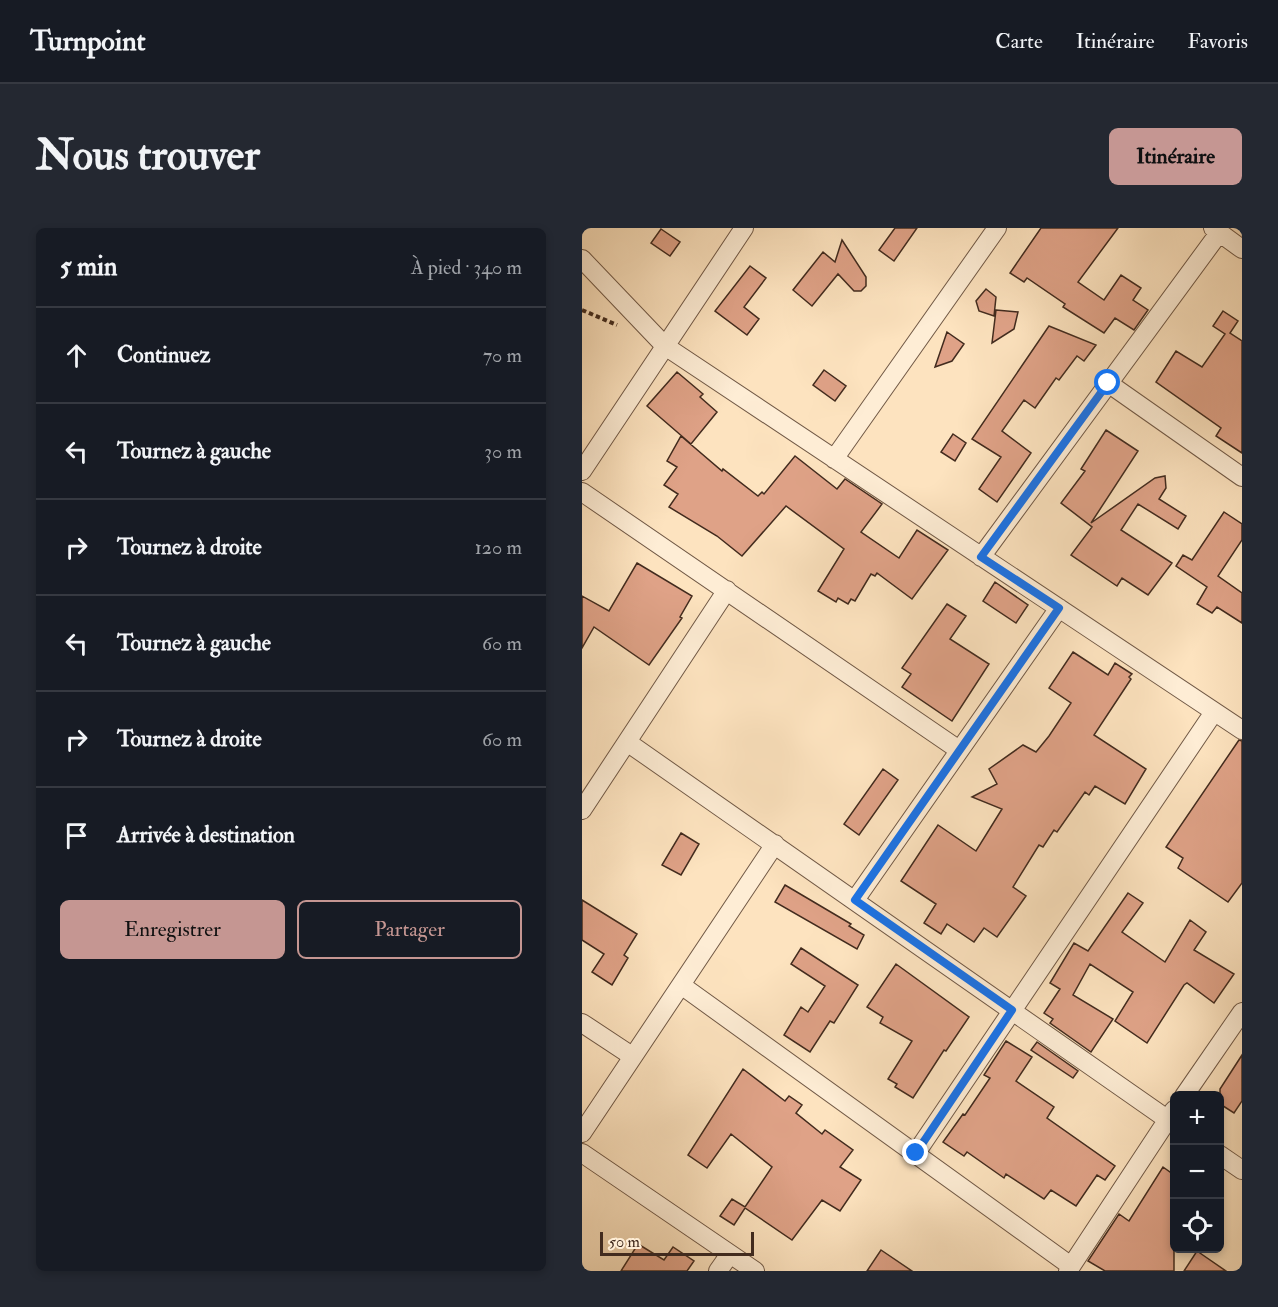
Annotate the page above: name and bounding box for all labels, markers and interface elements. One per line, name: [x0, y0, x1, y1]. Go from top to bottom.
text: Turnpoint: [30, 24, 146, 59]
text: Carte: [995, 28, 1043, 55]
text: Itinéraire: [1076, 28, 1154, 55]
text: Favoris: [1187, 28, 1248, 55]
button: Itinéraire: [1109, 128, 1242, 185]
text: Nous trouver: [36, 130, 260, 182]
text: 5 min: [60, 251, 117, 283]
text: À pied · 340 m: [411, 255, 522, 280]
icon: ahead: [60, 339, 93, 372]
text: Continuez: [117, 341, 210, 369]
text: 70 m: [483, 343, 522, 368]
route start: [1094, 369, 1120, 395]
icon: left: [60, 435, 93, 468]
text: Tournez à gauche: [117, 437, 271, 465]
text: 30 m: [484, 439, 522, 464]
icon: right: [60, 531, 93, 564]
text: Tournez à droite: [117, 533, 262, 561]
text: 120 m: [475, 535, 522, 560]
icon: left: [60, 627, 93, 660]
text: Tournez à gauche: [117, 629, 271, 657]
text: 60 m: [482, 631, 522, 656]
icon: right: [60, 723, 93, 756]
text: Tournez à droite: [117, 725, 262, 753]
text: 60 m: [482, 727, 522, 752]
icon: arrive: [60, 819, 93, 852]
text: Arrivée à destination: [117, 821, 295, 849]
button: Enregistrer: [60, 900, 285, 959]
button: Partager: [297, 900, 522, 959]
map controls: [1170, 1091, 1224, 1253]
button: +: [1170, 1091, 1224, 1145]
route end: [902, 1139, 928, 1165]
button: −: [1170, 1145, 1224, 1199]
button: locate: [1170, 1199, 1224, 1253]
scale bar: [600, 1229, 754, 1256]
text: 50 m: [609, 1232, 640, 1252]

